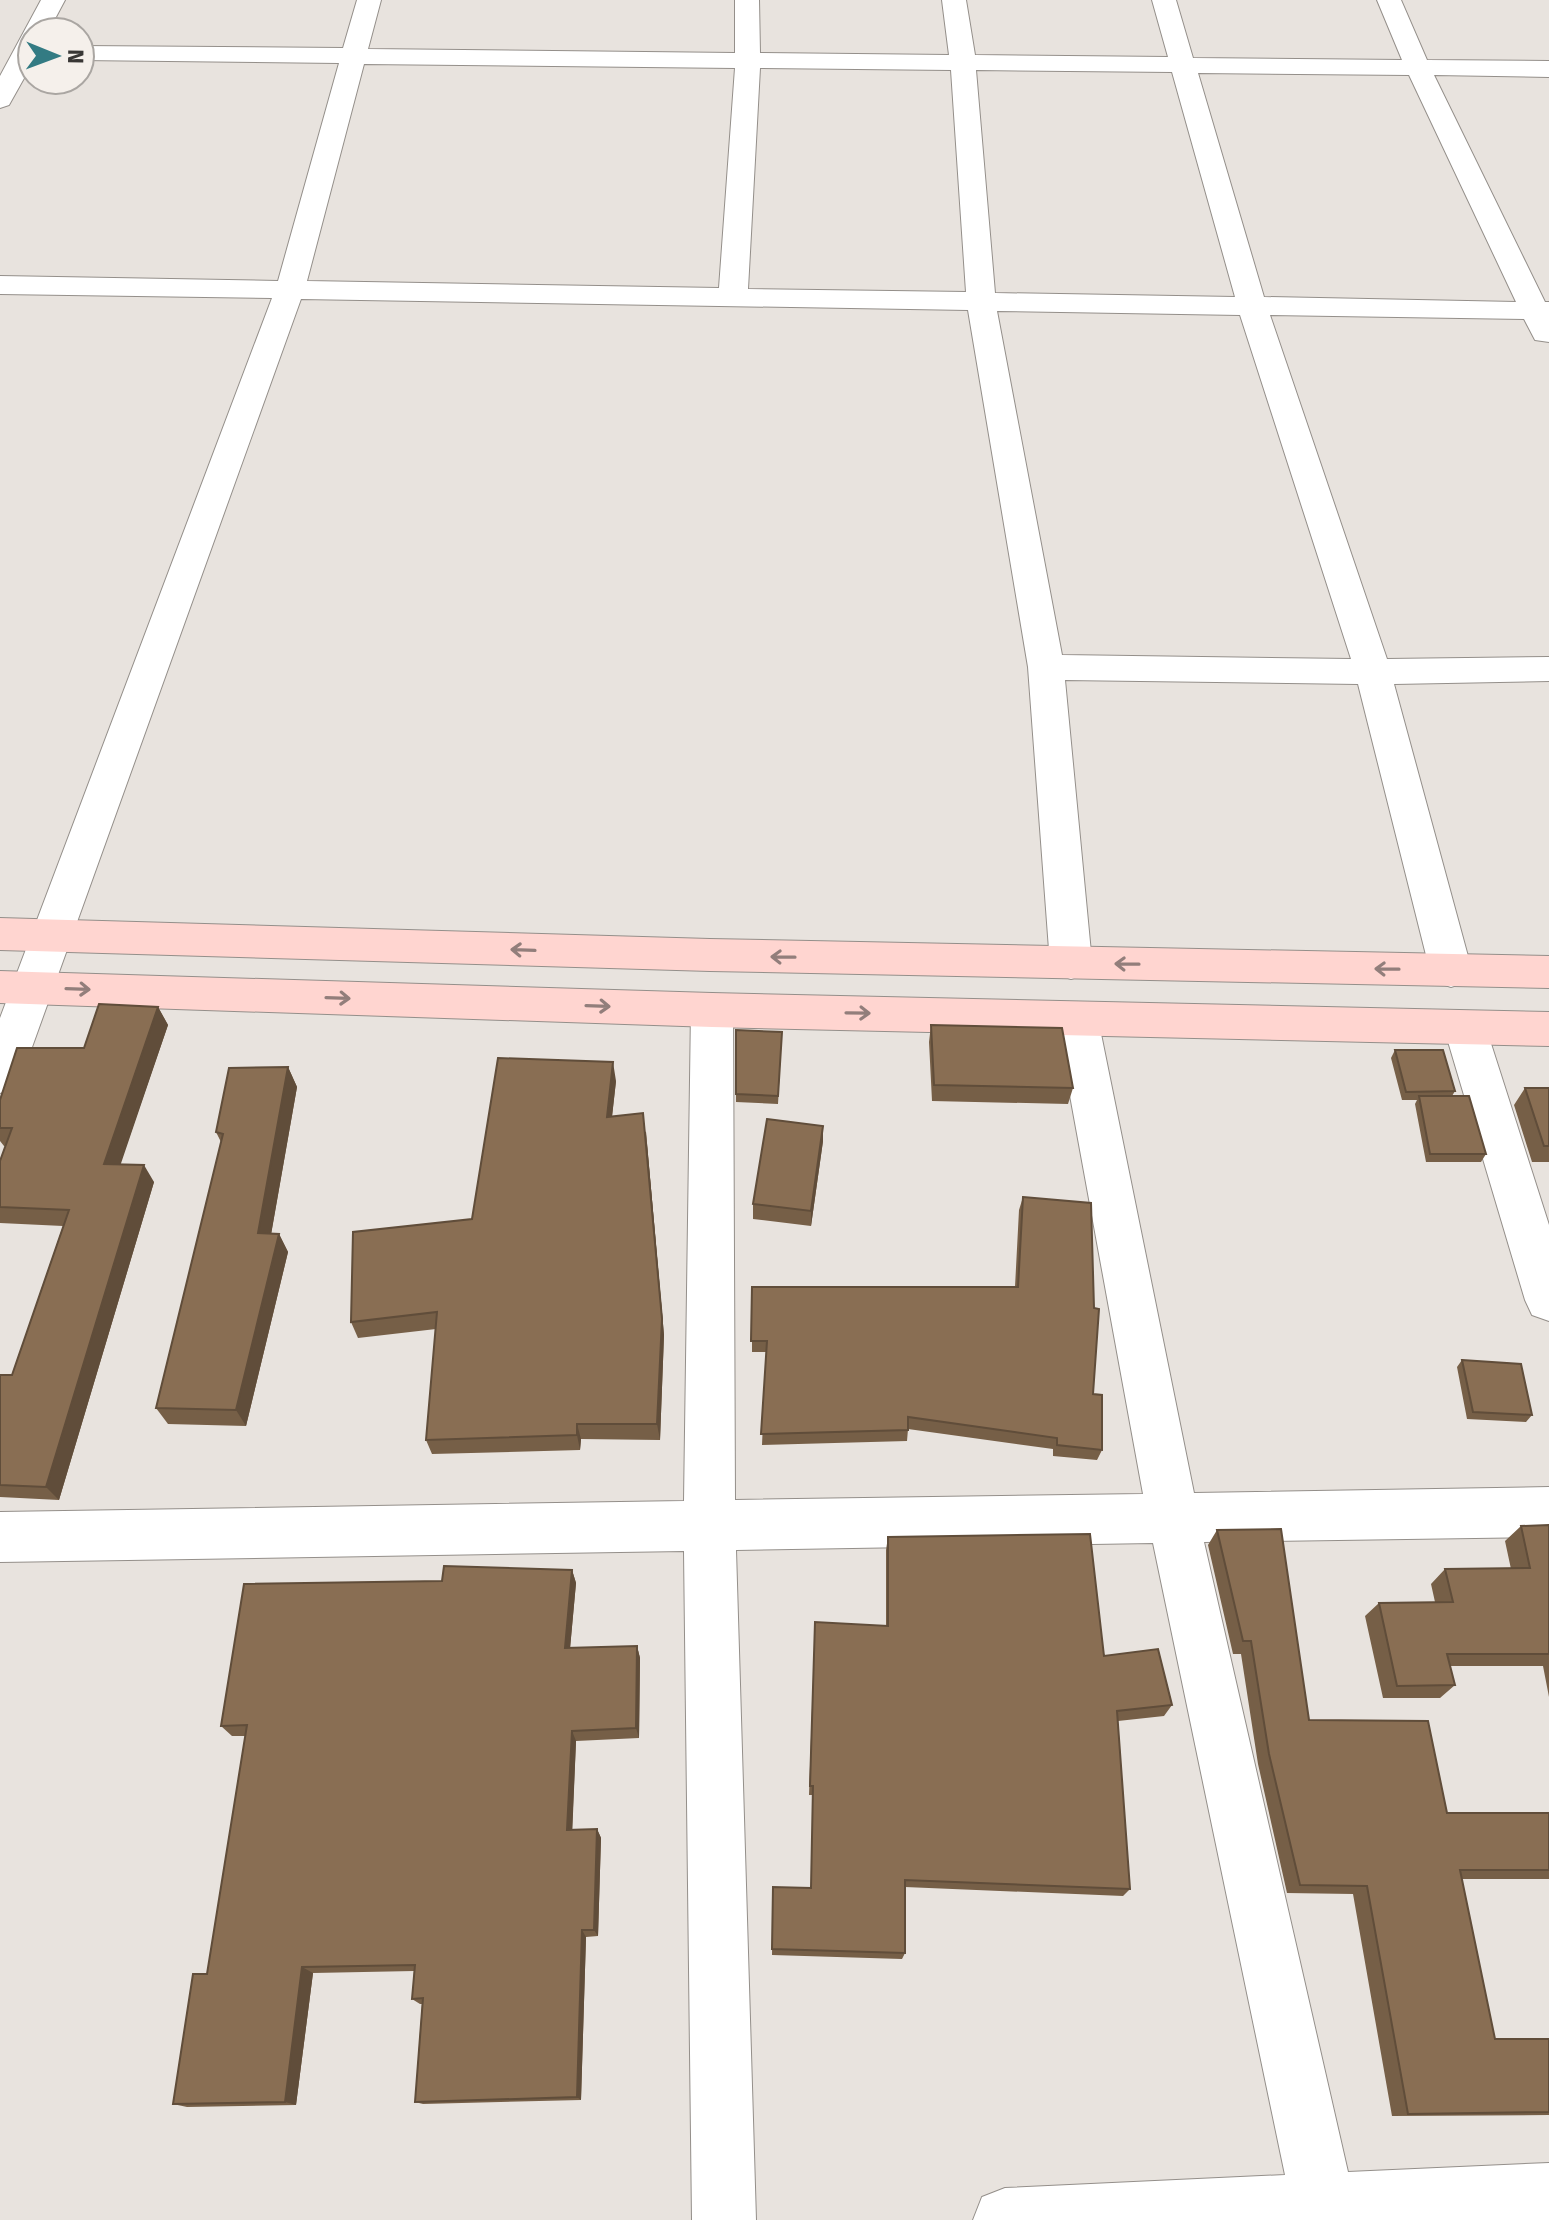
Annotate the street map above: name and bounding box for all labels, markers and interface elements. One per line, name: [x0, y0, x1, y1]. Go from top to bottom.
north arrow: [16, 16, 96, 96]
text: N: [62, 49, 89, 64]
one-way arrow: [510, 942, 537, 957]
one-way arrow: [770, 949, 797, 964]
one-way arrow: [1114, 956, 1141, 972]
one-way arrow: [1374, 962, 1401, 977]
one-way arrow: [64, 982, 91, 997]
one-way arrow: [324, 990, 351, 1005]
one-way arrow: [584, 998, 611, 1014]
one-way arrow: [844, 1006, 871, 1021]

